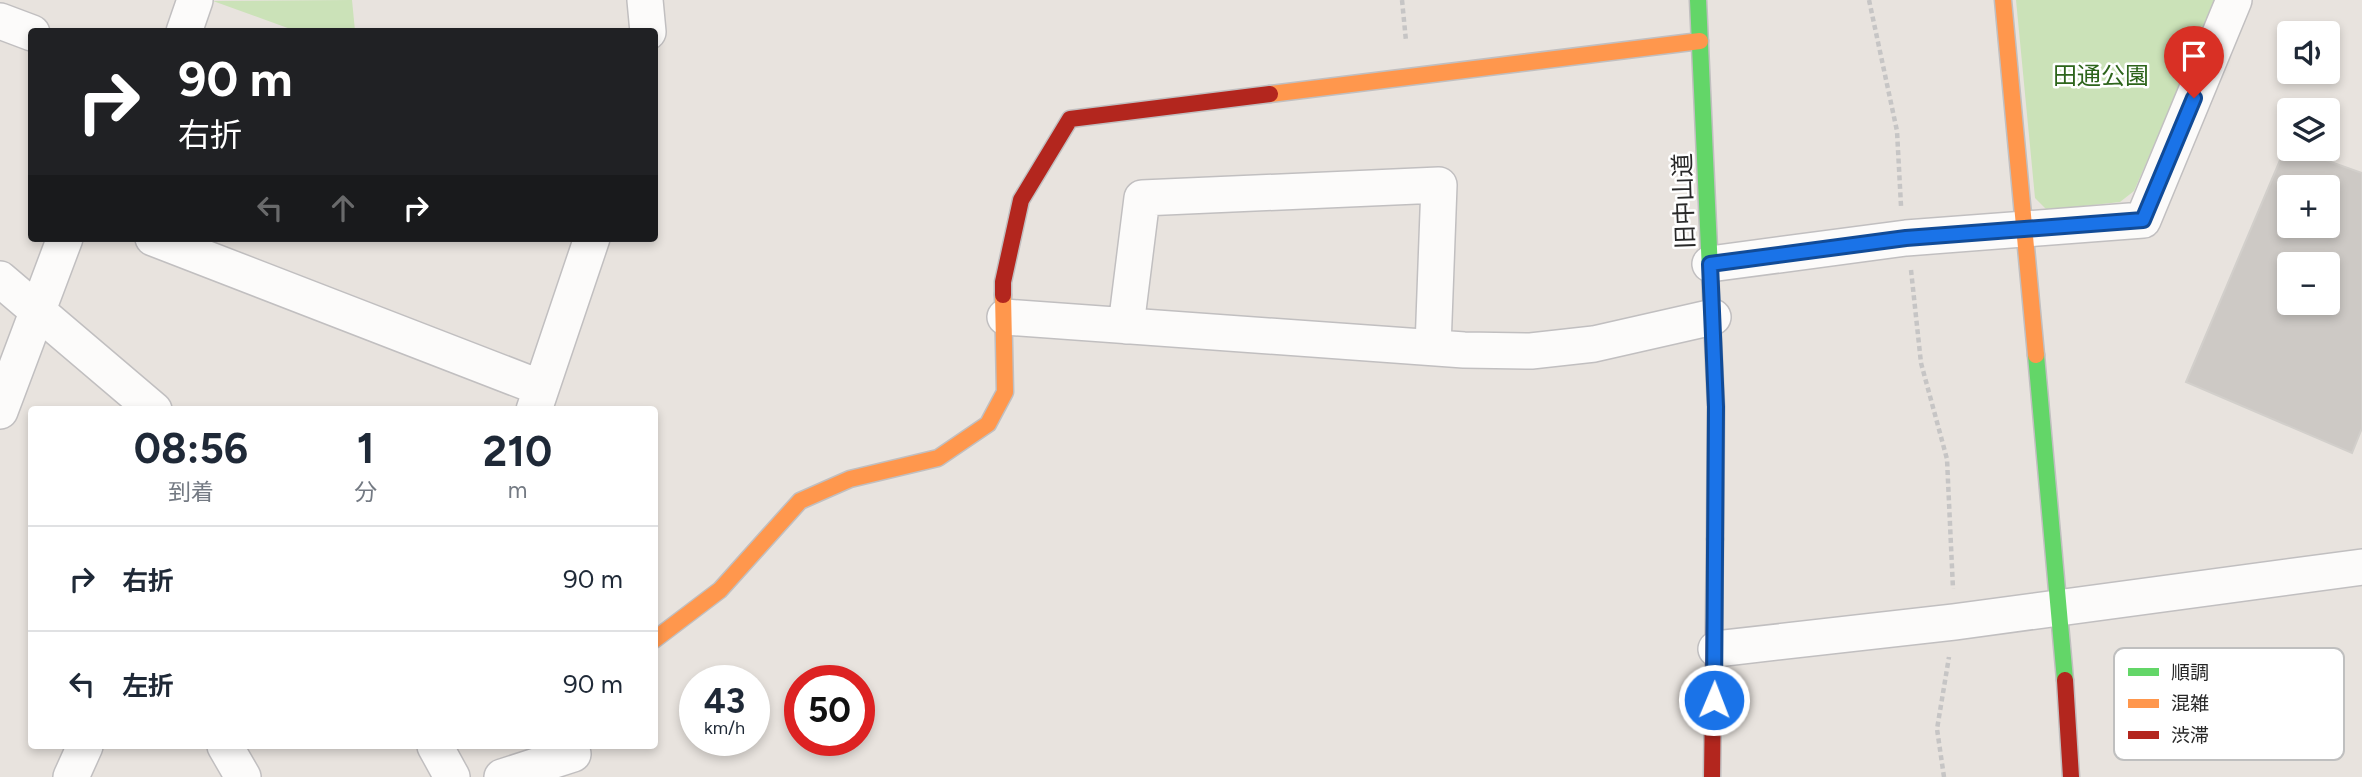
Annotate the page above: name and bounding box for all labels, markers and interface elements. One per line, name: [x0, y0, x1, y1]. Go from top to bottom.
map controls: [2277, 21, 2340, 315]
button: sound: [2277, 21, 2340, 84]
pin: [2164, 26, 2224, 98]
icon: arrive: [2175, 37, 2213, 75]
text: 90 m: [178, 49, 293, 108]
icon: right: [63, 56, 154, 147]
park label: 田通公園: [2053, 61, 2149, 90]
button: layers: [2277, 98, 2340, 161]
text: 右折: [178, 116, 242, 154]
street label: 旧中山道: [1667, 153, 1700, 249]
button: +: [2277, 175, 2340, 238]
icon: left: [251, 189, 289, 227]
icon: ahead: [324, 189, 362, 227]
icon: right: [397, 189, 435, 227]
button: −: [2277, 252, 2340, 315]
text: 08:56: [134, 423, 248, 474]
text: 1: [357, 423, 374, 474]
text: 210: [483, 426, 552, 477]
text: m: [508, 476, 527, 504]
text: 到着: [168, 478, 214, 506]
text: 分: [354, 478, 377, 506]
icon: right: [63, 560, 101, 598]
text: 90 m: [563, 563, 623, 595]
text: 右折: [122, 565, 174, 597]
legend: [2114, 648, 2344, 760]
text: 順調: [2171, 661, 2209, 684]
position arrow: [1677, 663, 1751, 737]
icon: left: [63, 665, 101, 703]
speed limit sign: 50: [784, 665, 875, 756]
text: 90 m: [563, 668, 623, 700]
text: 左折: [122, 670, 174, 702]
text: 43: [704, 680, 745, 722]
text: 混雑: [2171, 692, 2209, 715]
text: km/h: [704, 717, 745, 739]
text: 渋滞: [2171, 724, 2209, 747]

